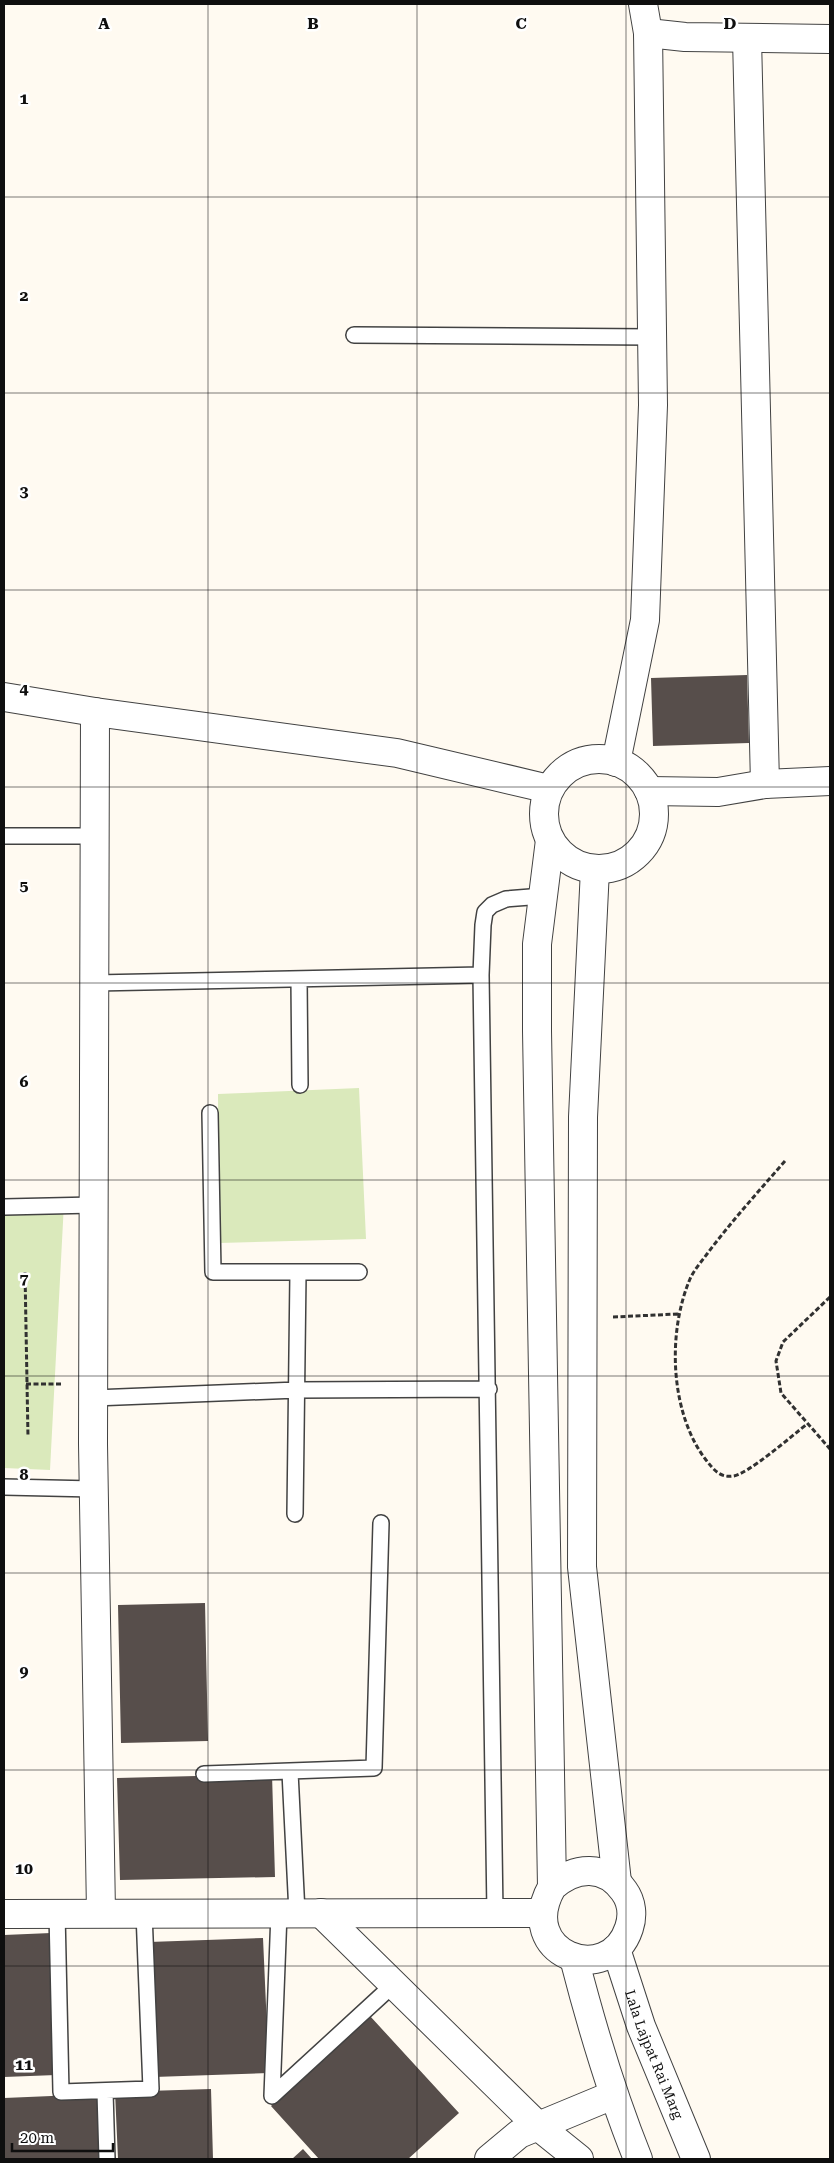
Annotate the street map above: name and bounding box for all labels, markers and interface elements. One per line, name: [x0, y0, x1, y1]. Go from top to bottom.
text: A: [98, 14, 110, 33]
text: B: [307, 14, 319, 33]
text: C: [515, 14, 527, 33]
text: D: [724, 14, 737, 33]
text: 1: [20, 89, 29, 108]
text: 2: [20, 286, 29, 305]
text: 3: [20, 482, 29, 501]
text: 4: [20, 679, 29, 698]
text: 5: [20, 876, 29, 895]
text: 6: [20, 1072, 29, 1091]
text: 7: [20, 1269, 29, 1288]
text: 8: [20, 1465, 29, 1484]
text: 9: [20, 1662, 29, 1681]
text: 10: [15, 1859, 33, 1878]
street label: Lala Lajpat Rai Marg: [622, 1988, 686, 2121]
text: 11: [15, 2055, 33, 2074]
scale bar: [12, 2120, 114, 2152]
text: 20 m: [20, 2129, 55, 2147]

